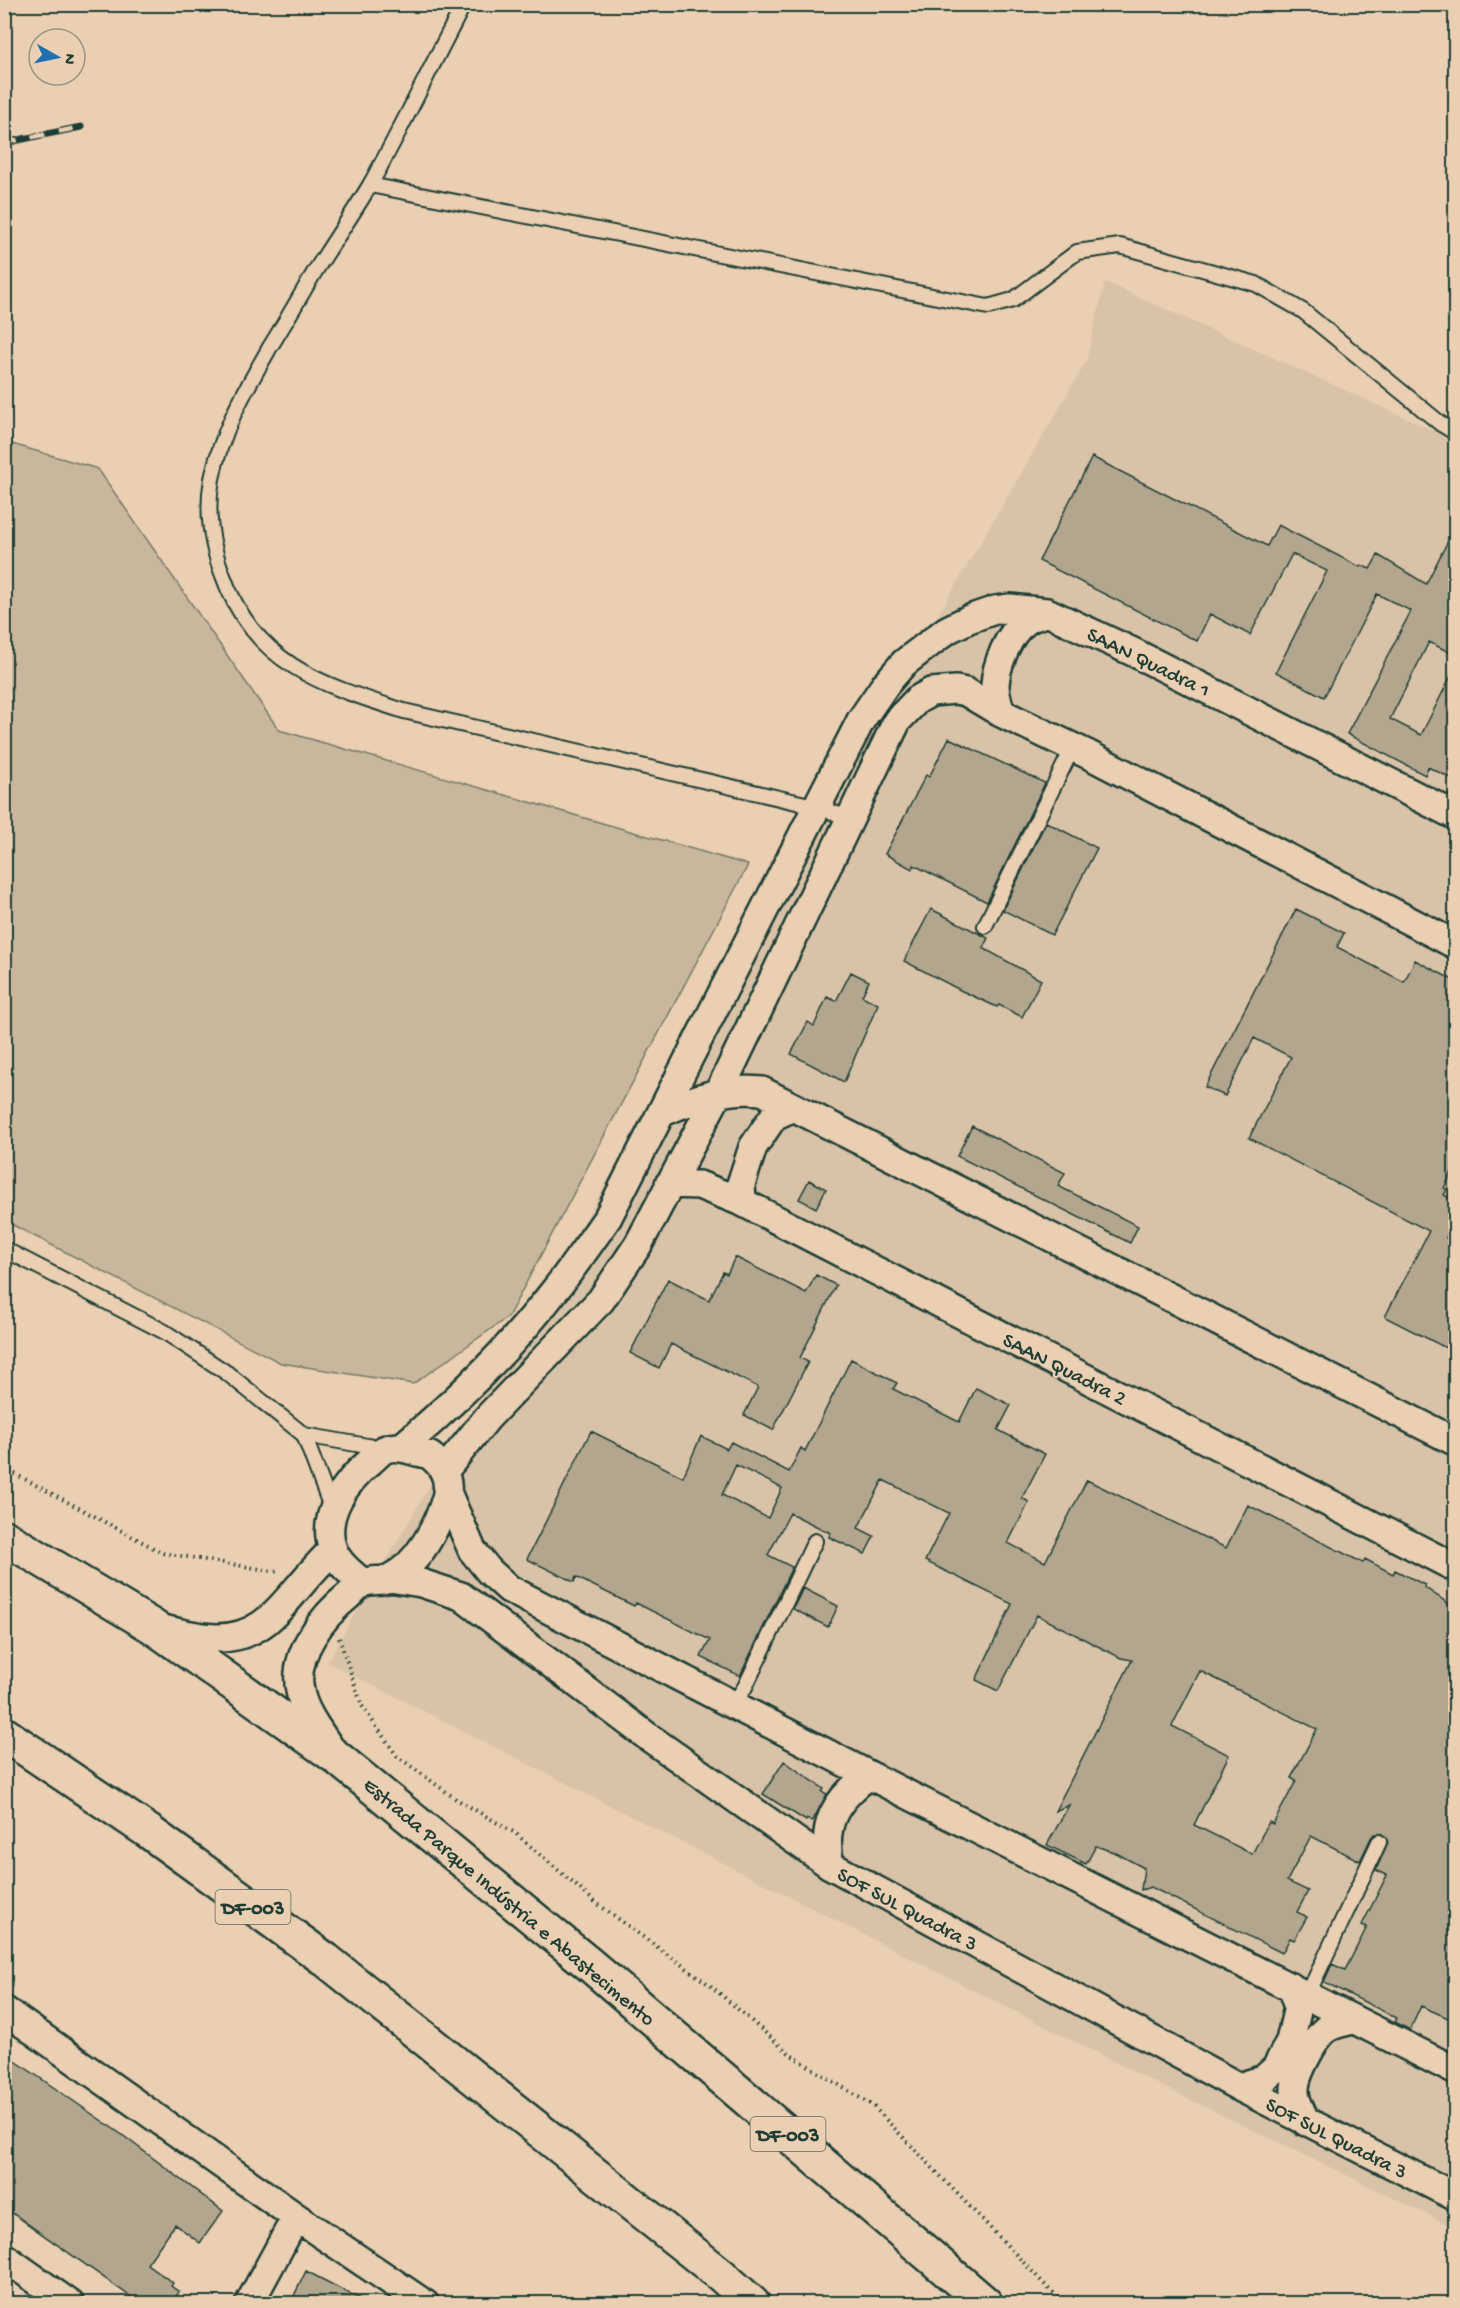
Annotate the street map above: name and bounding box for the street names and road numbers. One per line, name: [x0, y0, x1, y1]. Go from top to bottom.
street label: SAAN Quadra 1: [1082, 624, 1213, 705]
street label: SAAN Quadra 2: [997, 1329, 1129, 1413]
street label: Estrada Parque Indústria e Abastecimento: [357, 1774, 659, 2033]
street label: SOF SUL Quadra 3: [832, 1864, 981, 1959]
road number: DF-003: [216, 1890, 290, 1924]
street label: SOF SUL Quadra 3: [1260, 2094, 1410, 2187]
road number: DF-003: [750, 2117, 826, 2151]

